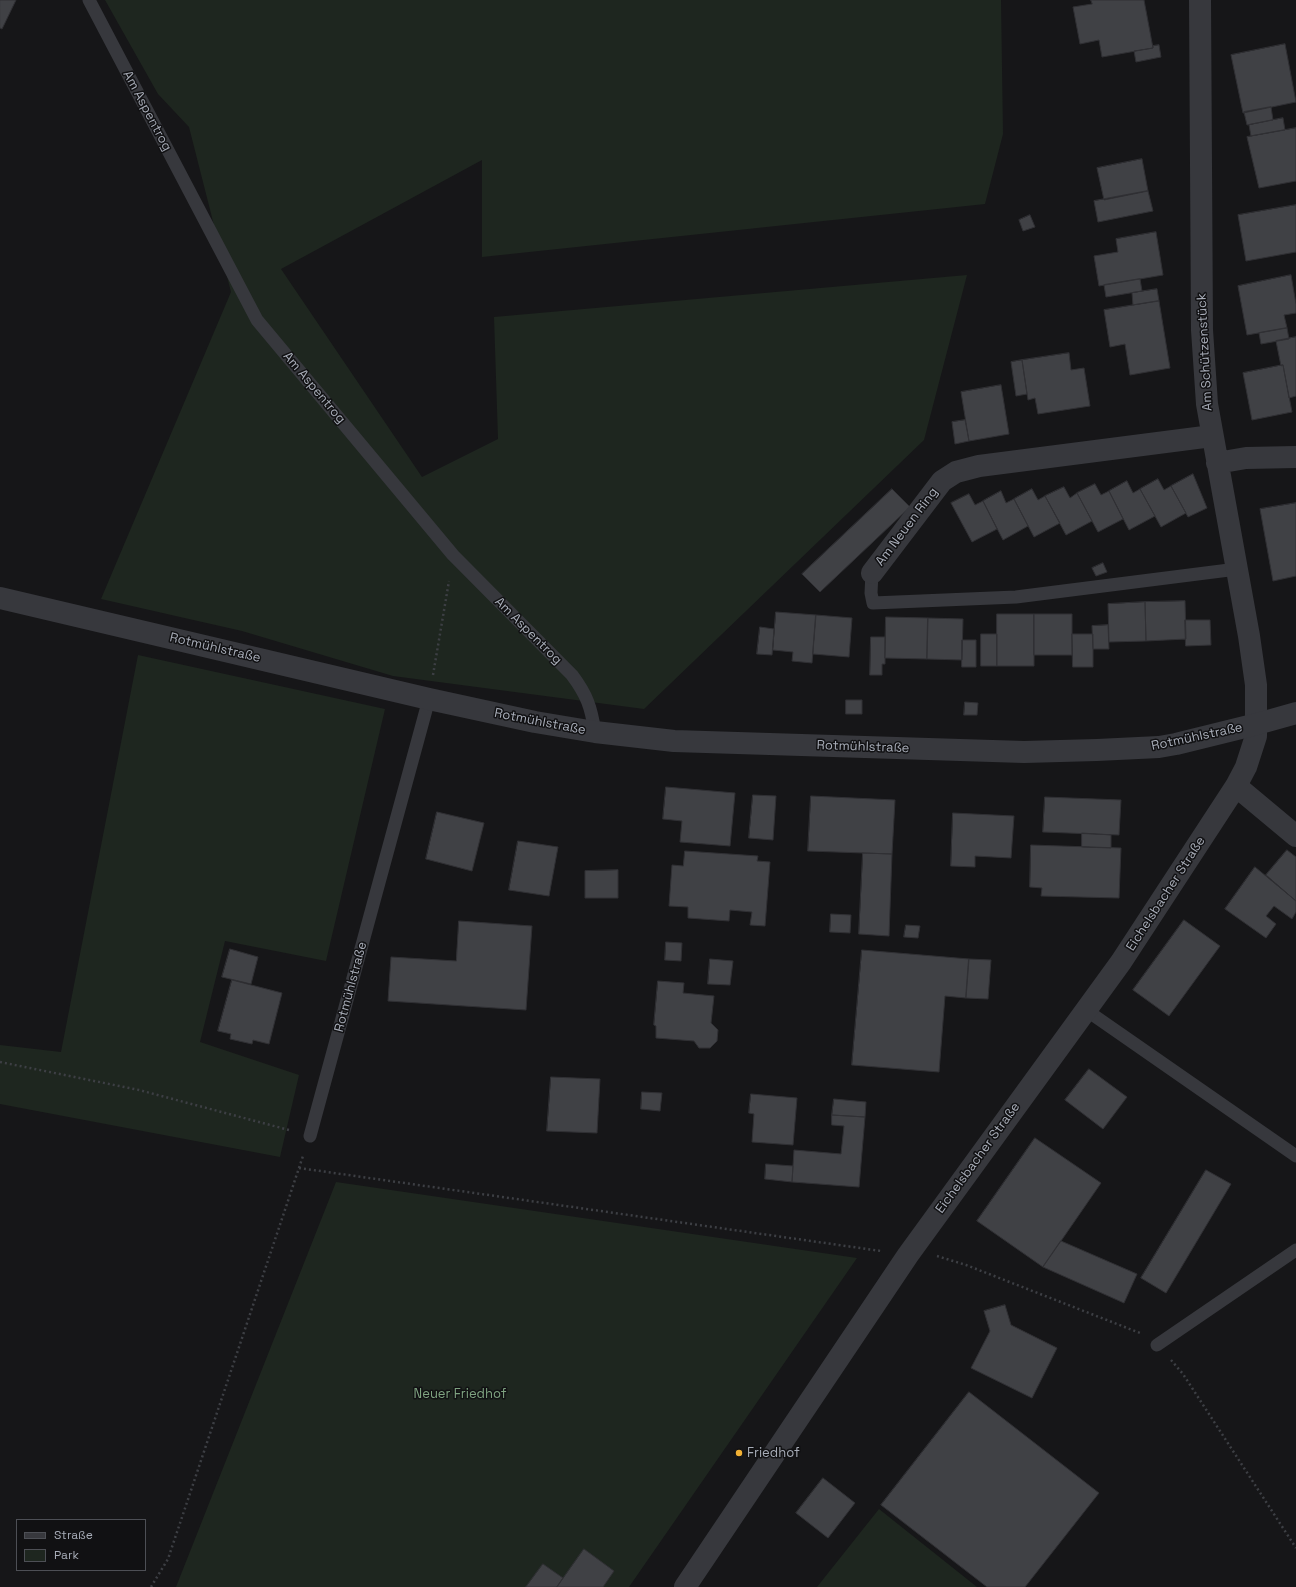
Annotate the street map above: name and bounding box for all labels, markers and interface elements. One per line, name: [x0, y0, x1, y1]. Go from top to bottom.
street label: Am Aspentrog: [119, 68, 175, 154]
street label: Am Schützenstück: [1194, 293, 1216, 411]
street label: Am Aspentrog: [280, 349, 348, 427]
street label: Am Neuen Ring: [873, 485, 941, 569]
street label: Am Aspentrog: [491, 594, 565, 668]
street label: Rotmühlstraße: [168, 630, 262, 666]
street label: Rotmühlstraße: [493, 705, 587, 739]
street label: Rotmühlstraße: [1150, 720, 1244, 754]
street label: Rotmühlstraße: [816, 738, 910, 756]
street label: Eichelsbacher Straße: [1123, 834, 1209, 954]
street label: Rotmühlstraße: [331, 940, 371, 1034]
street label: Eichelsbacher Straße: [933, 1099, 1023, 1217]
park label: Neuer Friedhof: [414, 1386, 506, 1402]
place label: Friedhof: [747, 1445, 800, 1461]
marker: Friedhof: [734, 1448, 744, 1458]
legend: [16, 1519, 146, 1571]
text: Straße: [54, 1527, 93, 1543]
text: Park: [54, 1547, 79, 1563]

